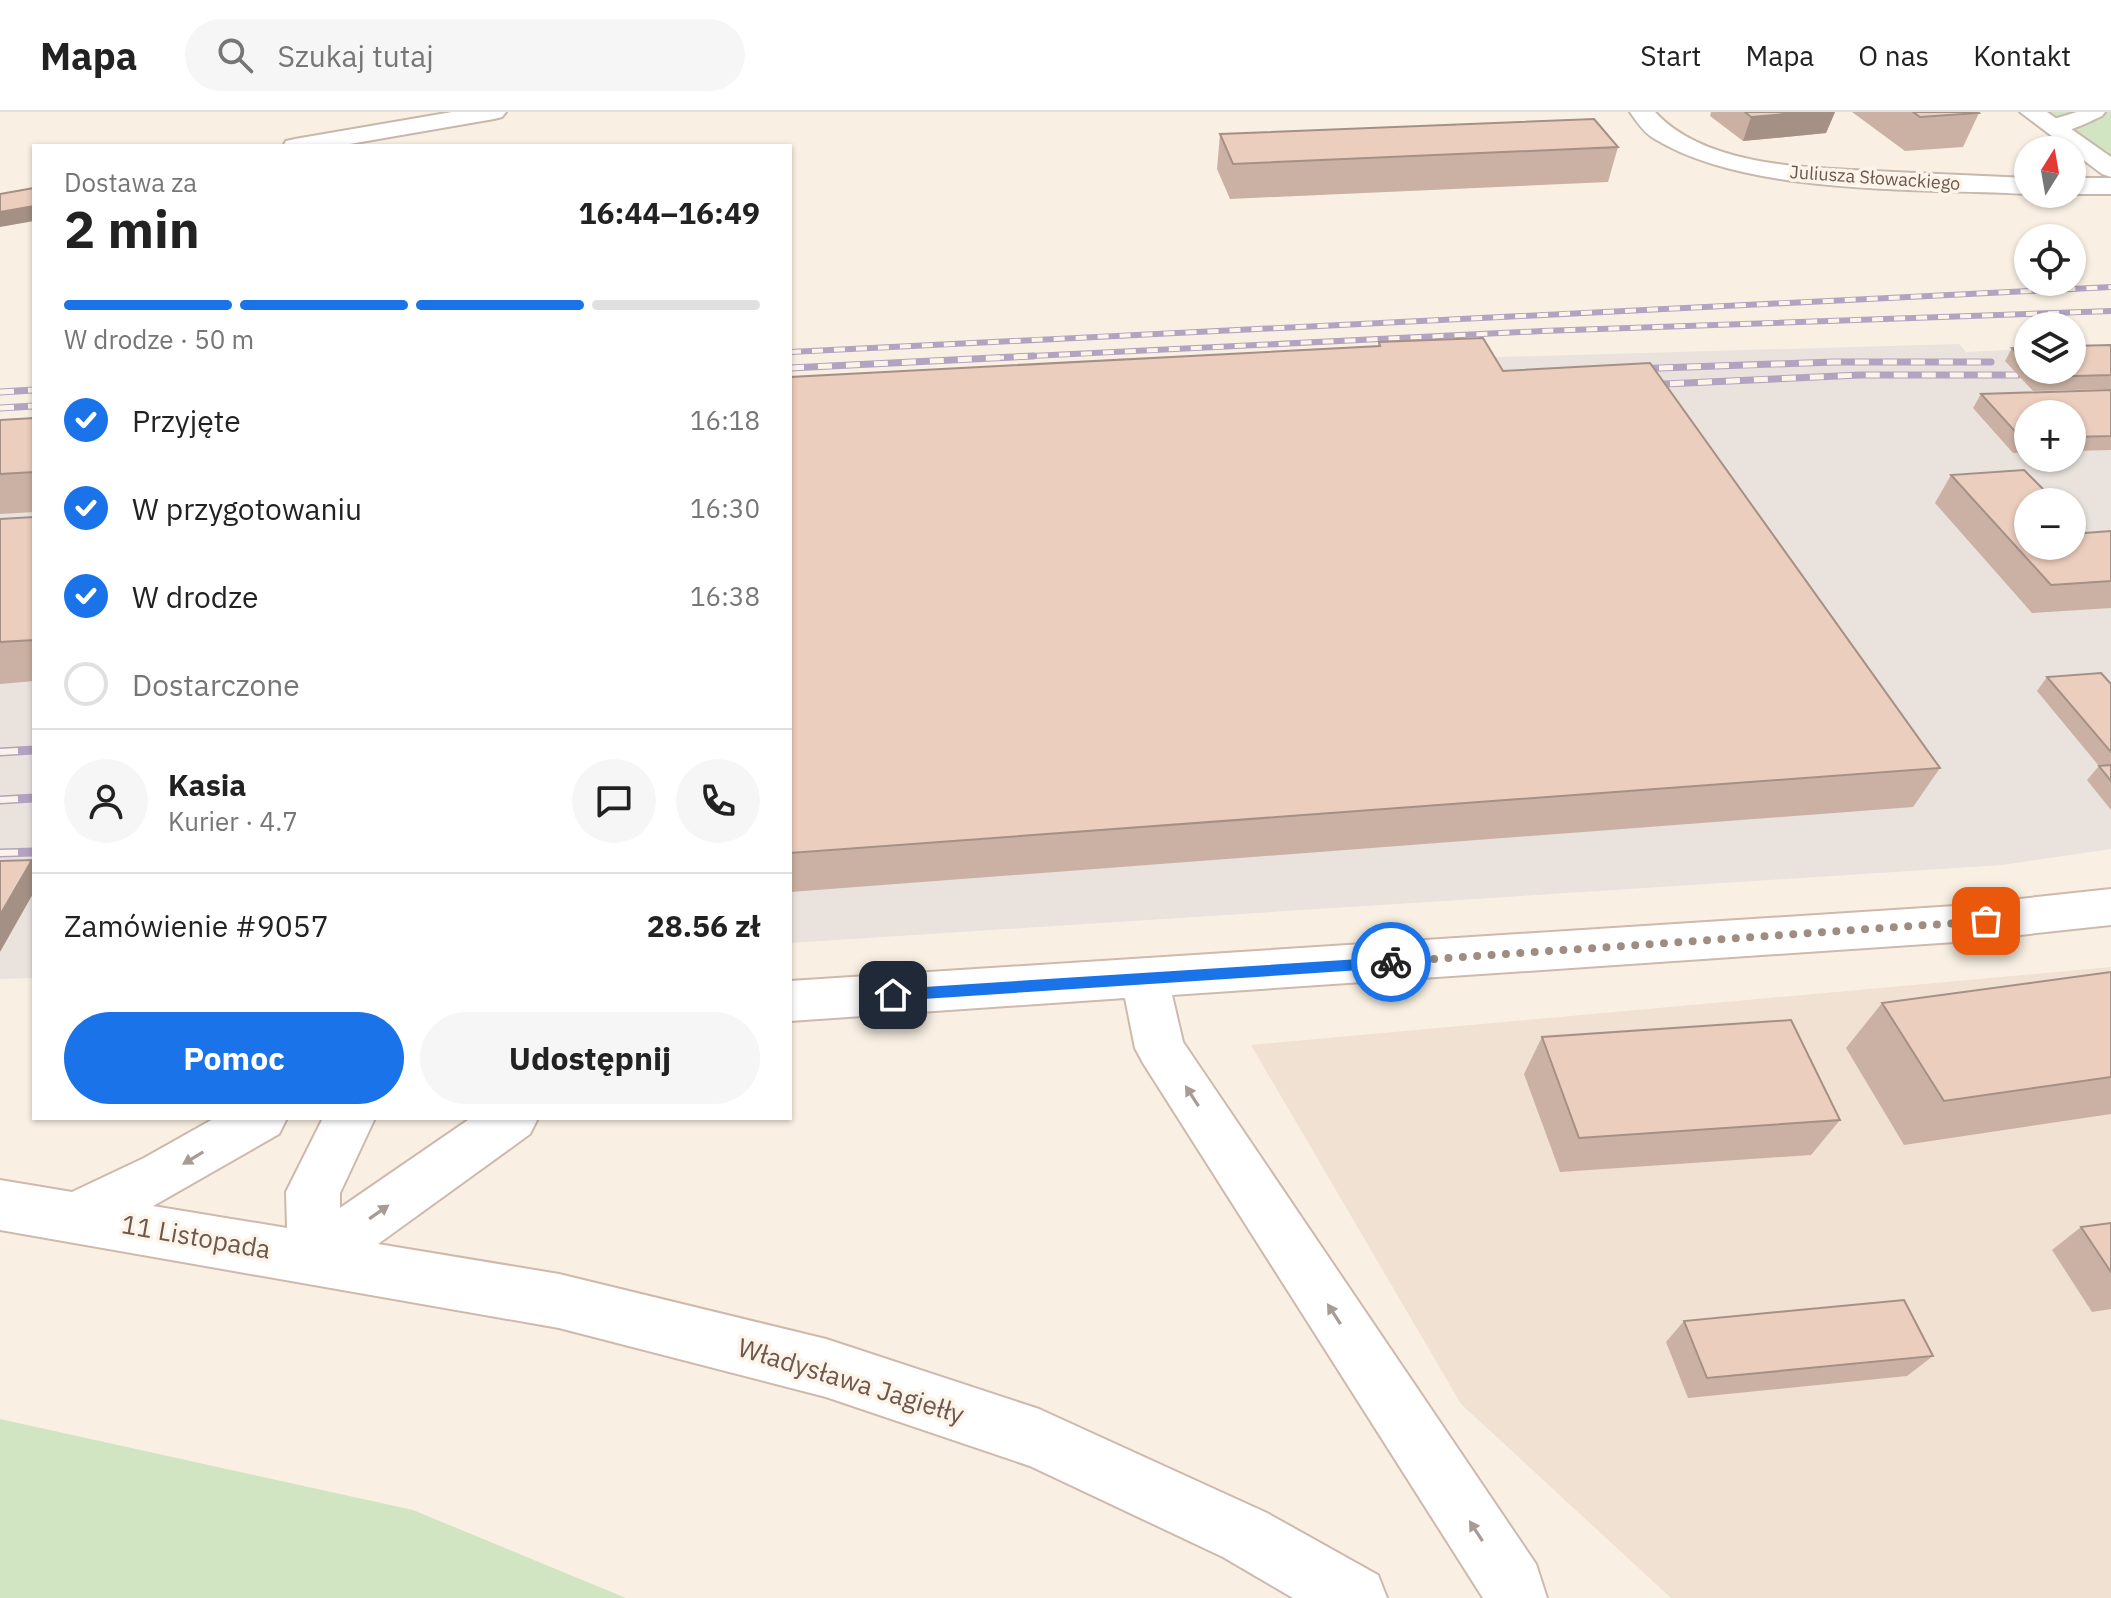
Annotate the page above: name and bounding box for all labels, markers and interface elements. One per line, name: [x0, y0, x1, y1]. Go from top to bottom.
search box: [185, 19, 745, 91]
text: Mapa: [40, 31, 137, 80]
icon: search: [213, 33, 257, 77]
text: Szukaj tutaj: [277, 36, 434, 75]
text: Start: [1640, 37, 1701, 74]
text: Mapa: [1745, 37, 1814, 74]
text: O nas: [1858, 37, 1929, 74]
text: Kontakt: [1973, 37, 2071, 74]
north arrow: [2014, 136, 2086, 208]
map controls: [2014, 136, 2086, 560]
street label: Juliusza Słowackiego: [1789, 160, 1961, 195]
text: Dostawa za: [64, 165, 197, 199]
text: 16:44–16:49: [579, 193, 760, 232]
text: 2 min: [64, 195, 200, 262]
button: locate: [2014, 224, 2086, 296]
button: layers: [2014, 312, 2086, 384]
text: W drodze · 50 m: [64, 322, 254, 356]
icon: check: [64, 398, 108, 442]
button: +: [2014, 400, 2086, 472]
text: Przyjęte: [132, 401, 241, 440]
text: 16:18: [690, 403, 760, 437]
icon: check: [64, 486, 108, 530]
button: −: [2014, 488, 2086, 560]
text: W przygotowaniu: [132, 489, 362, 528]
text: 16:30: [690, 491, 760, 525]
icon: check: [64, 574, 108, 618]
text: W drodze: [132, 577, 258, 616]
text: 16:38: [690, 579, 760, 613]
text: Dostarczone: [132, 665, 300, 704]
button: person: [64, 759, 148, 843]
button: chat: [572, 759, 656, 843]
button: phone: [676, 759, 760, 843]
text: Kasia: [168, 765, 246, 804]
text: Kurier · 4.7: [168, 804, 298, 838]
pin: [1952, 887, 2020, 955]
icon: bag: [1964, 899, 2008, 943]
text: Zamówienie #9057: [64, 906, 329, 945]
text: 28.56 zł: [647, 906, 760, 945]
courier: [1351, 922, 1431, 1002]
icon: bike: [1369, 940, 1413, 984]
pin: [859, 961, 927, 1029]
icon: home: [871, 973, 915, 1017]
button: Pomoc: [64, 1012, 404, 1104]
button: Udostępnij: [420, 1012, 760, 1104]
one-way arrow: [1185, 1085, 1199, 1107]
one-way arrow: [182, 1150, 204, 1164]
one-way arrow: [368, 1205, 389, 1220]
street label: 11 Listopada: [119, 1206, 274, 1266]
one-way arrow: [1327, 1303, 1342, 1324]
street label: Władysława Jagiełły: [734, 1329, 969, 1431]
one-way arrow: [1470, 1520, 1484, 1542]

